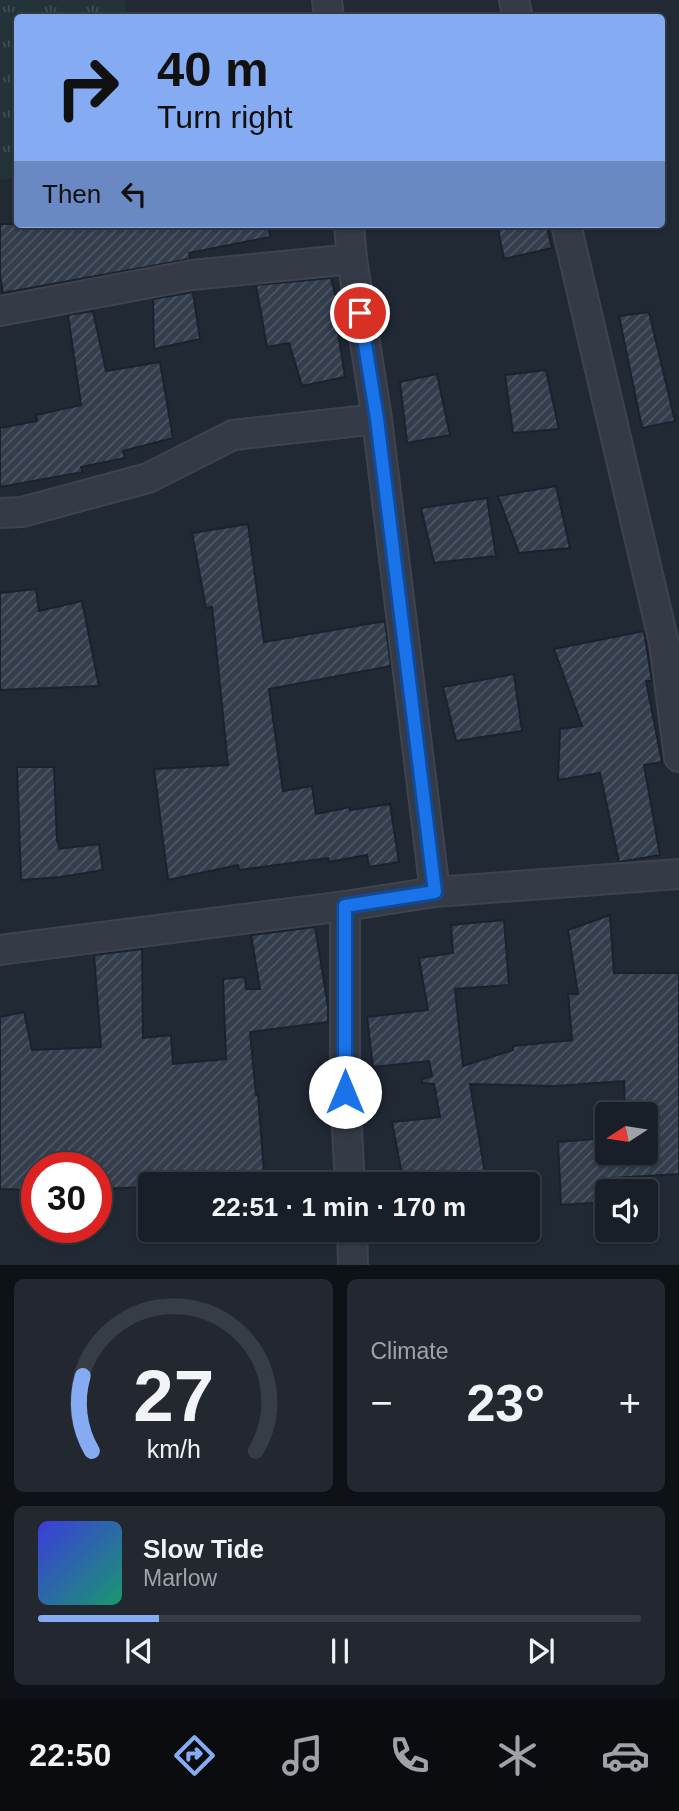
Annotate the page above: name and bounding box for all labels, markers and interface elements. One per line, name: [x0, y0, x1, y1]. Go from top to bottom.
icon: right: [42, 42, 133, 133]
text: 40 m: [157, 42, 269, 96]
text: Turn right: [157, 99, 293, 135]
icon: left: [115, 175, 153, 213]
text: Then: [42, 179, 101, 209]
pin: [330, 283, 390, 343]
icon: arrive: [341, 294, 379, 332]
position arrow: [308, 1055, 382, 1129]
north arrow: [595, 1102, 658, 1166]
map controls: [595, 1102, 658, 1242]
speed limit sign: 30: [21, 1152, 112, 1243]
button: sound: [595, 1179, 658, 1242]
text: 22:51 · 1 min · 170 m: [212, 1192, 466, 1222]
text: Climate: [371, 1338, 448, 1364]
text: 27: [133, 1356, 214, 1437]
text: 23°: [466, 1374, 545, 1432]
text: −: [371, 1382, 393, 1424]
text: +: [619, 1382, 641, 1424]
text: km/h: [146, 1435, 200, 1463]
text: Slow Tide: [143, 1534, 264, 1564]
text: Marlow: [143, 1565, 217, 1591]
icon: previous: [120, 1632, 158, 1670]
icon: pause: [321, 1632, 359, 1670]
icon: next: [522, 1632, 560, 1670]
icon: directions: [170, 1731, 219, 1780]
icon: music: [278, 1731, 327, 1780]
icon: phone: [385, 1731, 434, 1780]
icon: climate: [493, 1731, 542, 1780]
icon: car: [601, 1731, 650, 1780]
text: 22:50: [29, 1737, 111, 1773]

